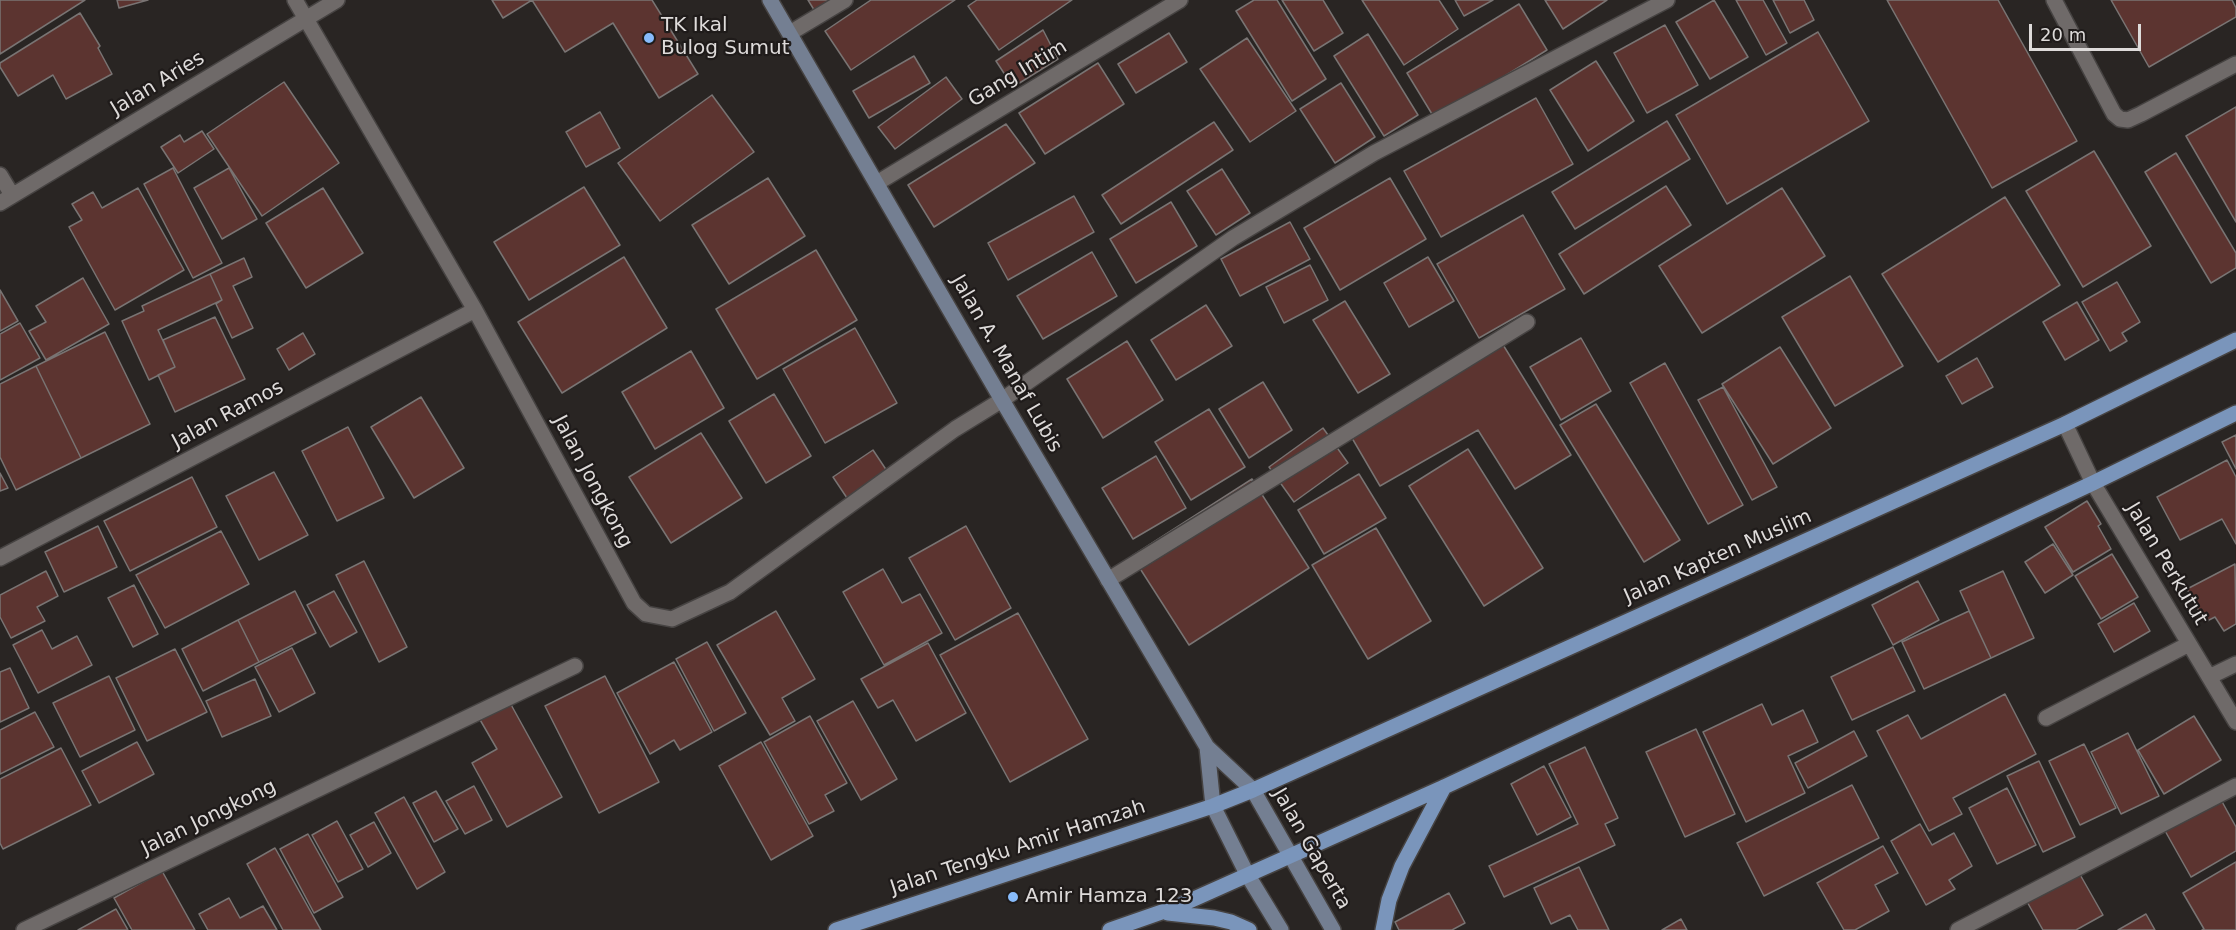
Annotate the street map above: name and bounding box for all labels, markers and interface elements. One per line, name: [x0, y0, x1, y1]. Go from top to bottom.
scale bar: [2032, 12, 2144, 50]
place label: TK Ikal Bulog Sumut: [661, 14, 790, 61]
text: 20 m: [2040, 24, 2086, 45]
marker: TK Ikal Bulog Sumut: [642, 31, 656, 45]
street label: Gang Intim: [964, 35, 1072, 113]
street label: Jalan Aries: [107, 47, 209, 121]
street label: Jalan A. Manaf Lubis: [945, 271, 1067, 457]
street label: Jalan Ramos: [168, 376, 288, 454]
street label: Jalan Jongkong: [547, 411, 637, 553]
street label: Jalan Perkutut: [2120, 498, 2212, 630]
street label: Jalan Kapten Muslim: [1620, 505, 1816, 609]
street label: Jalan Jongkong: [138, 775, 280, 861]
street label: Jalan Gaperta: [1267, 784, 1355, 914]
street label: Jalan Tengku Amir Hamzah: [887, 795, 1149, 901]
place label: Amir Hamza 123: [1025, 885, 1192, 909]
marker: Amir Hamza 123: [1006, 890, 1020, 904]

